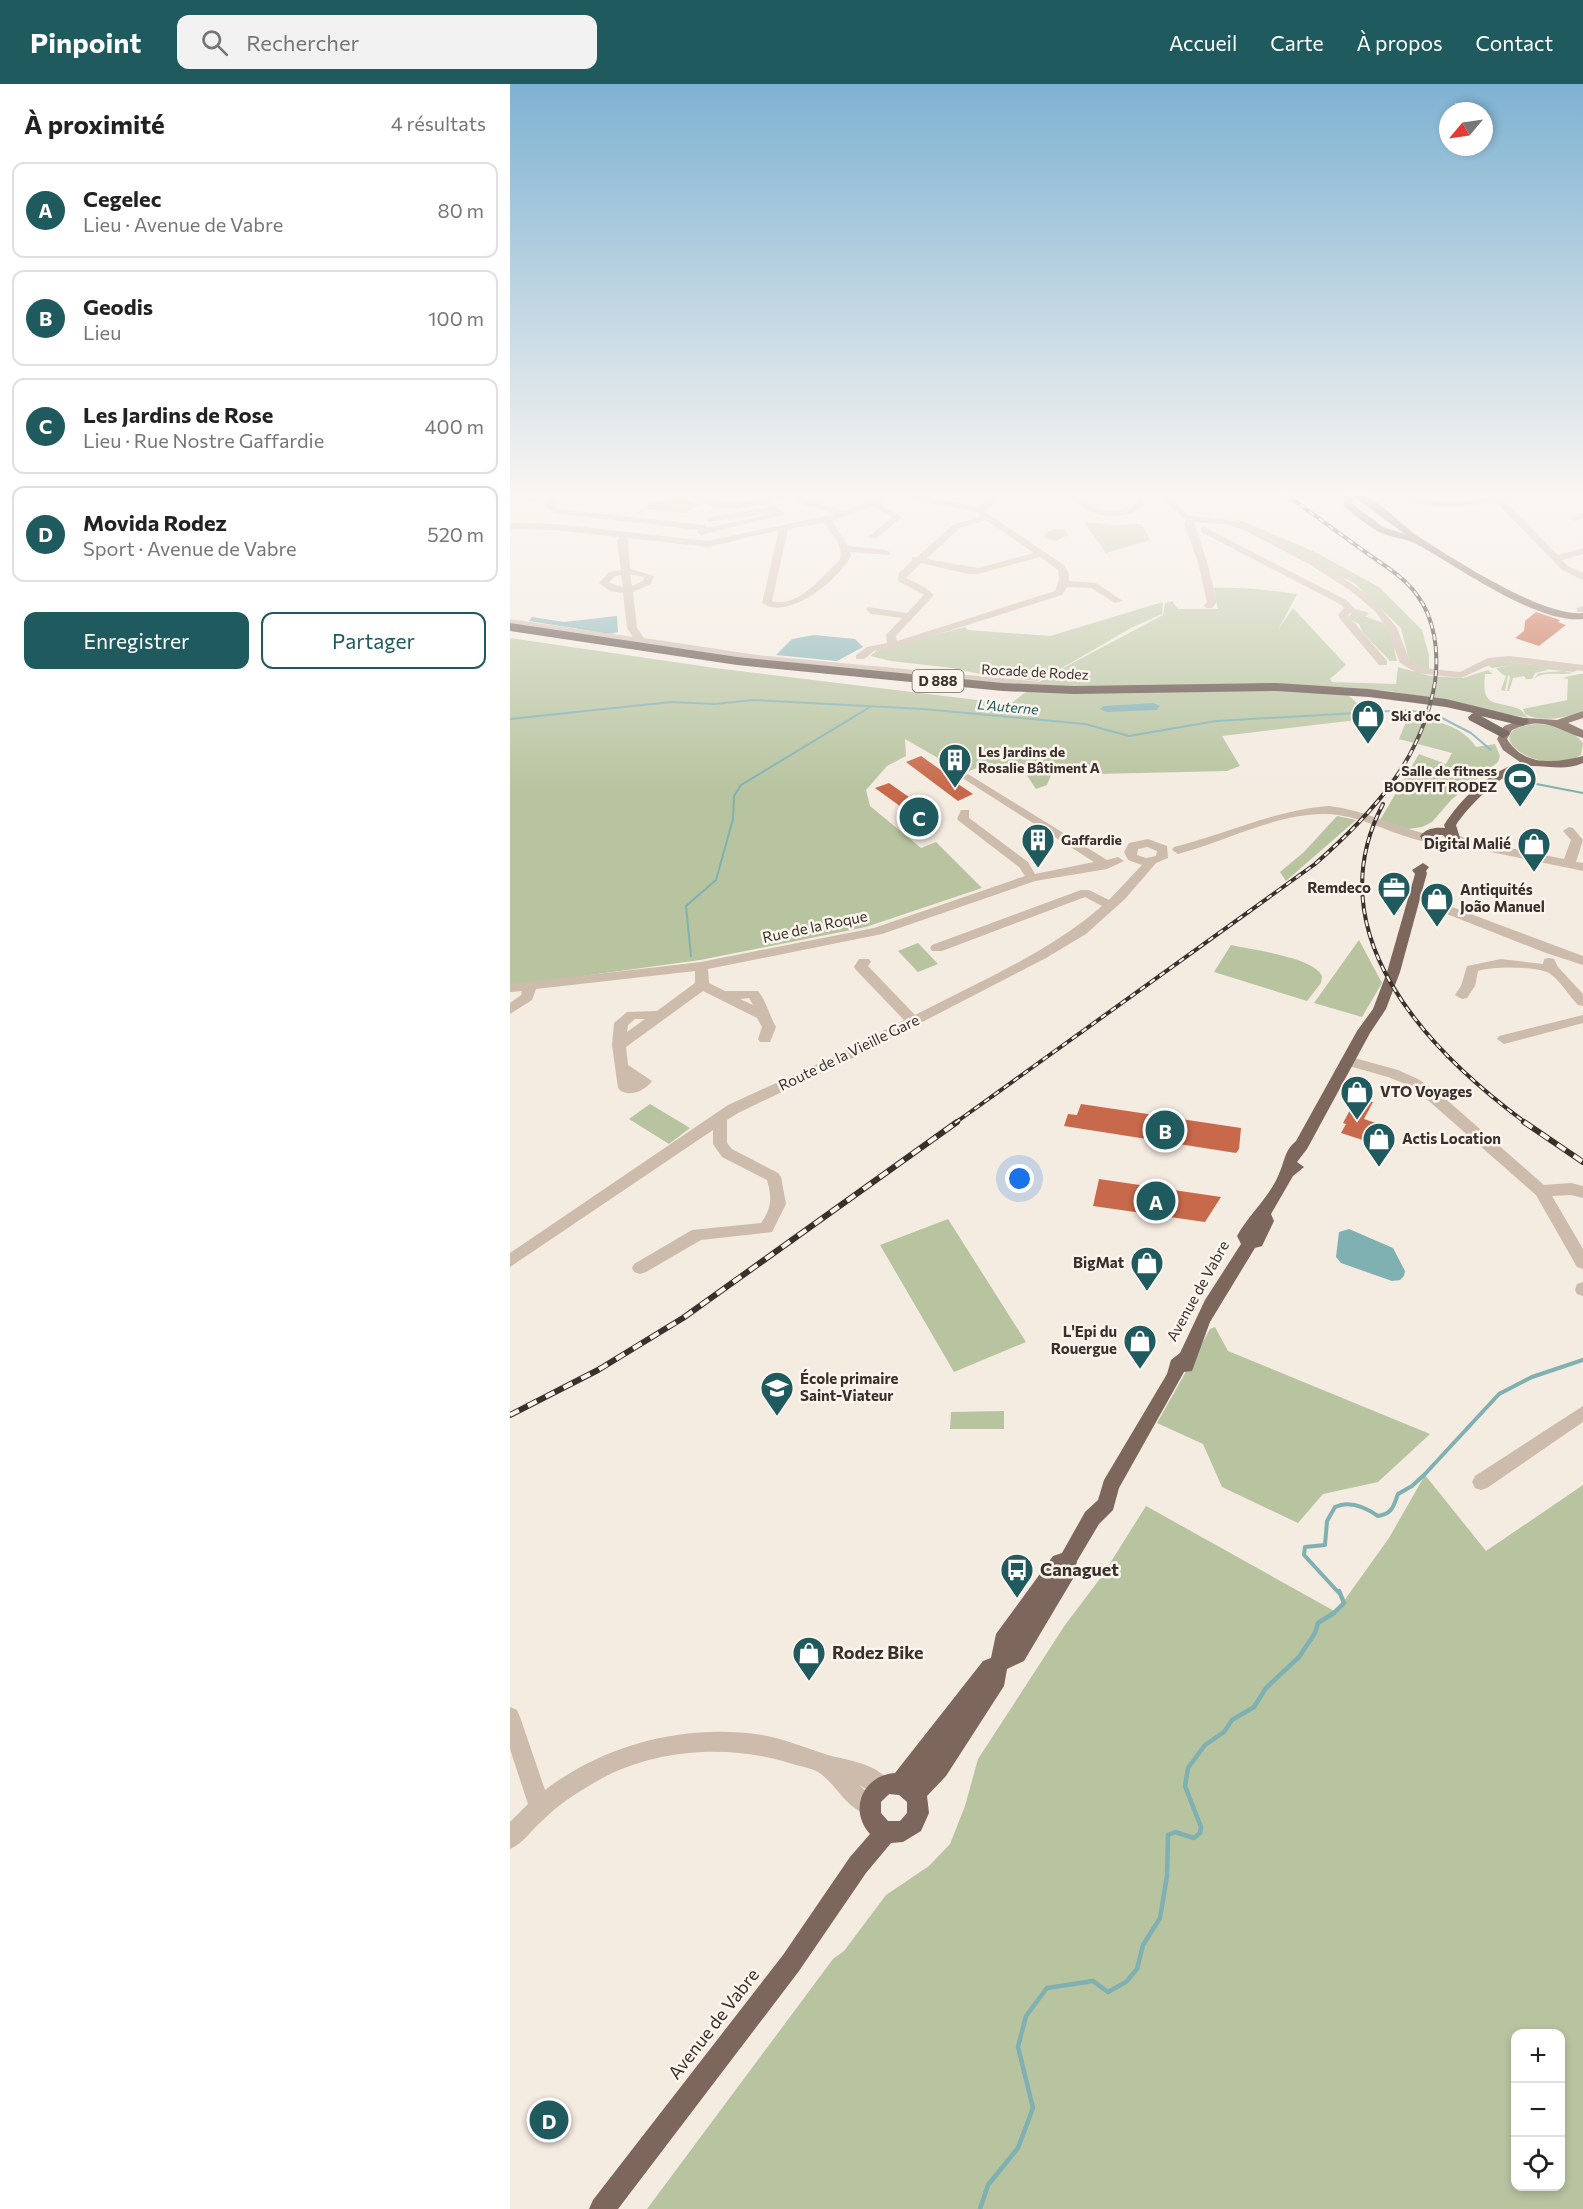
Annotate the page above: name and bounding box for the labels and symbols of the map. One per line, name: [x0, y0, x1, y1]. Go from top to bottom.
north arrow: [1439, 102, 1493, 156]
street label: Rocade de Rodez: [981, 660, 1089, 683]
road number: D 888: [912, 670, 964, 692]
water label: L'Auterne: [977, 695, 1040, 718]
shop icon: Ski d'oc: [1350, 698, 1386, 745]
place label: Ski d'oc: [1391, 707, 1441, 724]
building icon: Les Jardins de Rosalie Bâtiment A: [937, 742, 973, 789]
place label: Les Jardins de Rosalie Bâtiment A: [978, 743, 1100, 776]
sports icon: Salle de fitness BODYFIT RODEZ: [1502, 761, 1538, 808]
place label: Salle de fitness BODYFIT RODEZ: [1384, 762, 1497, 795]
pin: C: [900, 794, 938, 840]
building icon: Gaffardie: [1020, 822, 1056, 869]
shop icon: Digital Malié: [1516, 826, 1552, 873]
place label: Gaffardie: [1061, 831, 1122, 848]
place label: Digital Malié: [1424, 834, 1511, 852]
office icon: Remdeco: [1376, 870, 1412, 917]
place label: Remdeco: [1307, 878, 1371, 896]
place label: Antiquités João Manuel: [1460, 880, 1545, 915]
shop icon: Antiquités João Manuel: [1419, 881, 1455, 928]
street label: Rue de la Roque: [761, 906, 869, 946]
street label: Route de la Vieille Gare: [775, 1010, 922, 1094]
shop icon: VTO Voyages: [1339, 1074, 1375, 1121]
place label: VTO Voyages: [1380, 1082, 1472, 1100]
pin: B: [1146, 1108, 1184, 1152]
shop icon: Actis Location: [1361, 1121, 1397, 1168]
place label: Actis Location: [1402, 1129, 1501, 1147]
your location: [1005, 1164, 1034, 1193]
pin: A: [1136, 1178, 1176, 1224]
street label: Avenue de Vabre: [1162, 1237, 1232, 1344]
shop icon: BigMat: [1129, 1245, 1165, 1292]
place label: BigMat: [1073, 1253, 1124, 1271]
place label: L'Epi du Rouergue: [1051, 1322, 1117, 1357]
shop icon: L'Epi du Rouergue: [1122, 1323, 1158, 1370]
place label: École primaire Saint-Viateur: [800, 1369, 898, 1404]
school or university icon: École primaire Saint-Viateur: [759, 1370, 795, 1417]
bus stop icon: Canaguet: [999, 1552, 1035, 1599]
place label: Canaguet: [1040, 1558, 1119, 1580]
shop icon: Rodez Bike: [791, 1635, 827, 1682]
place label: Rodez Bike: [832, 1641, 924, 1663]
street label: Avenue de Vabre: [663, 1964, 763, 2083]
pin: D: [530, 2098, 568, 2142]

